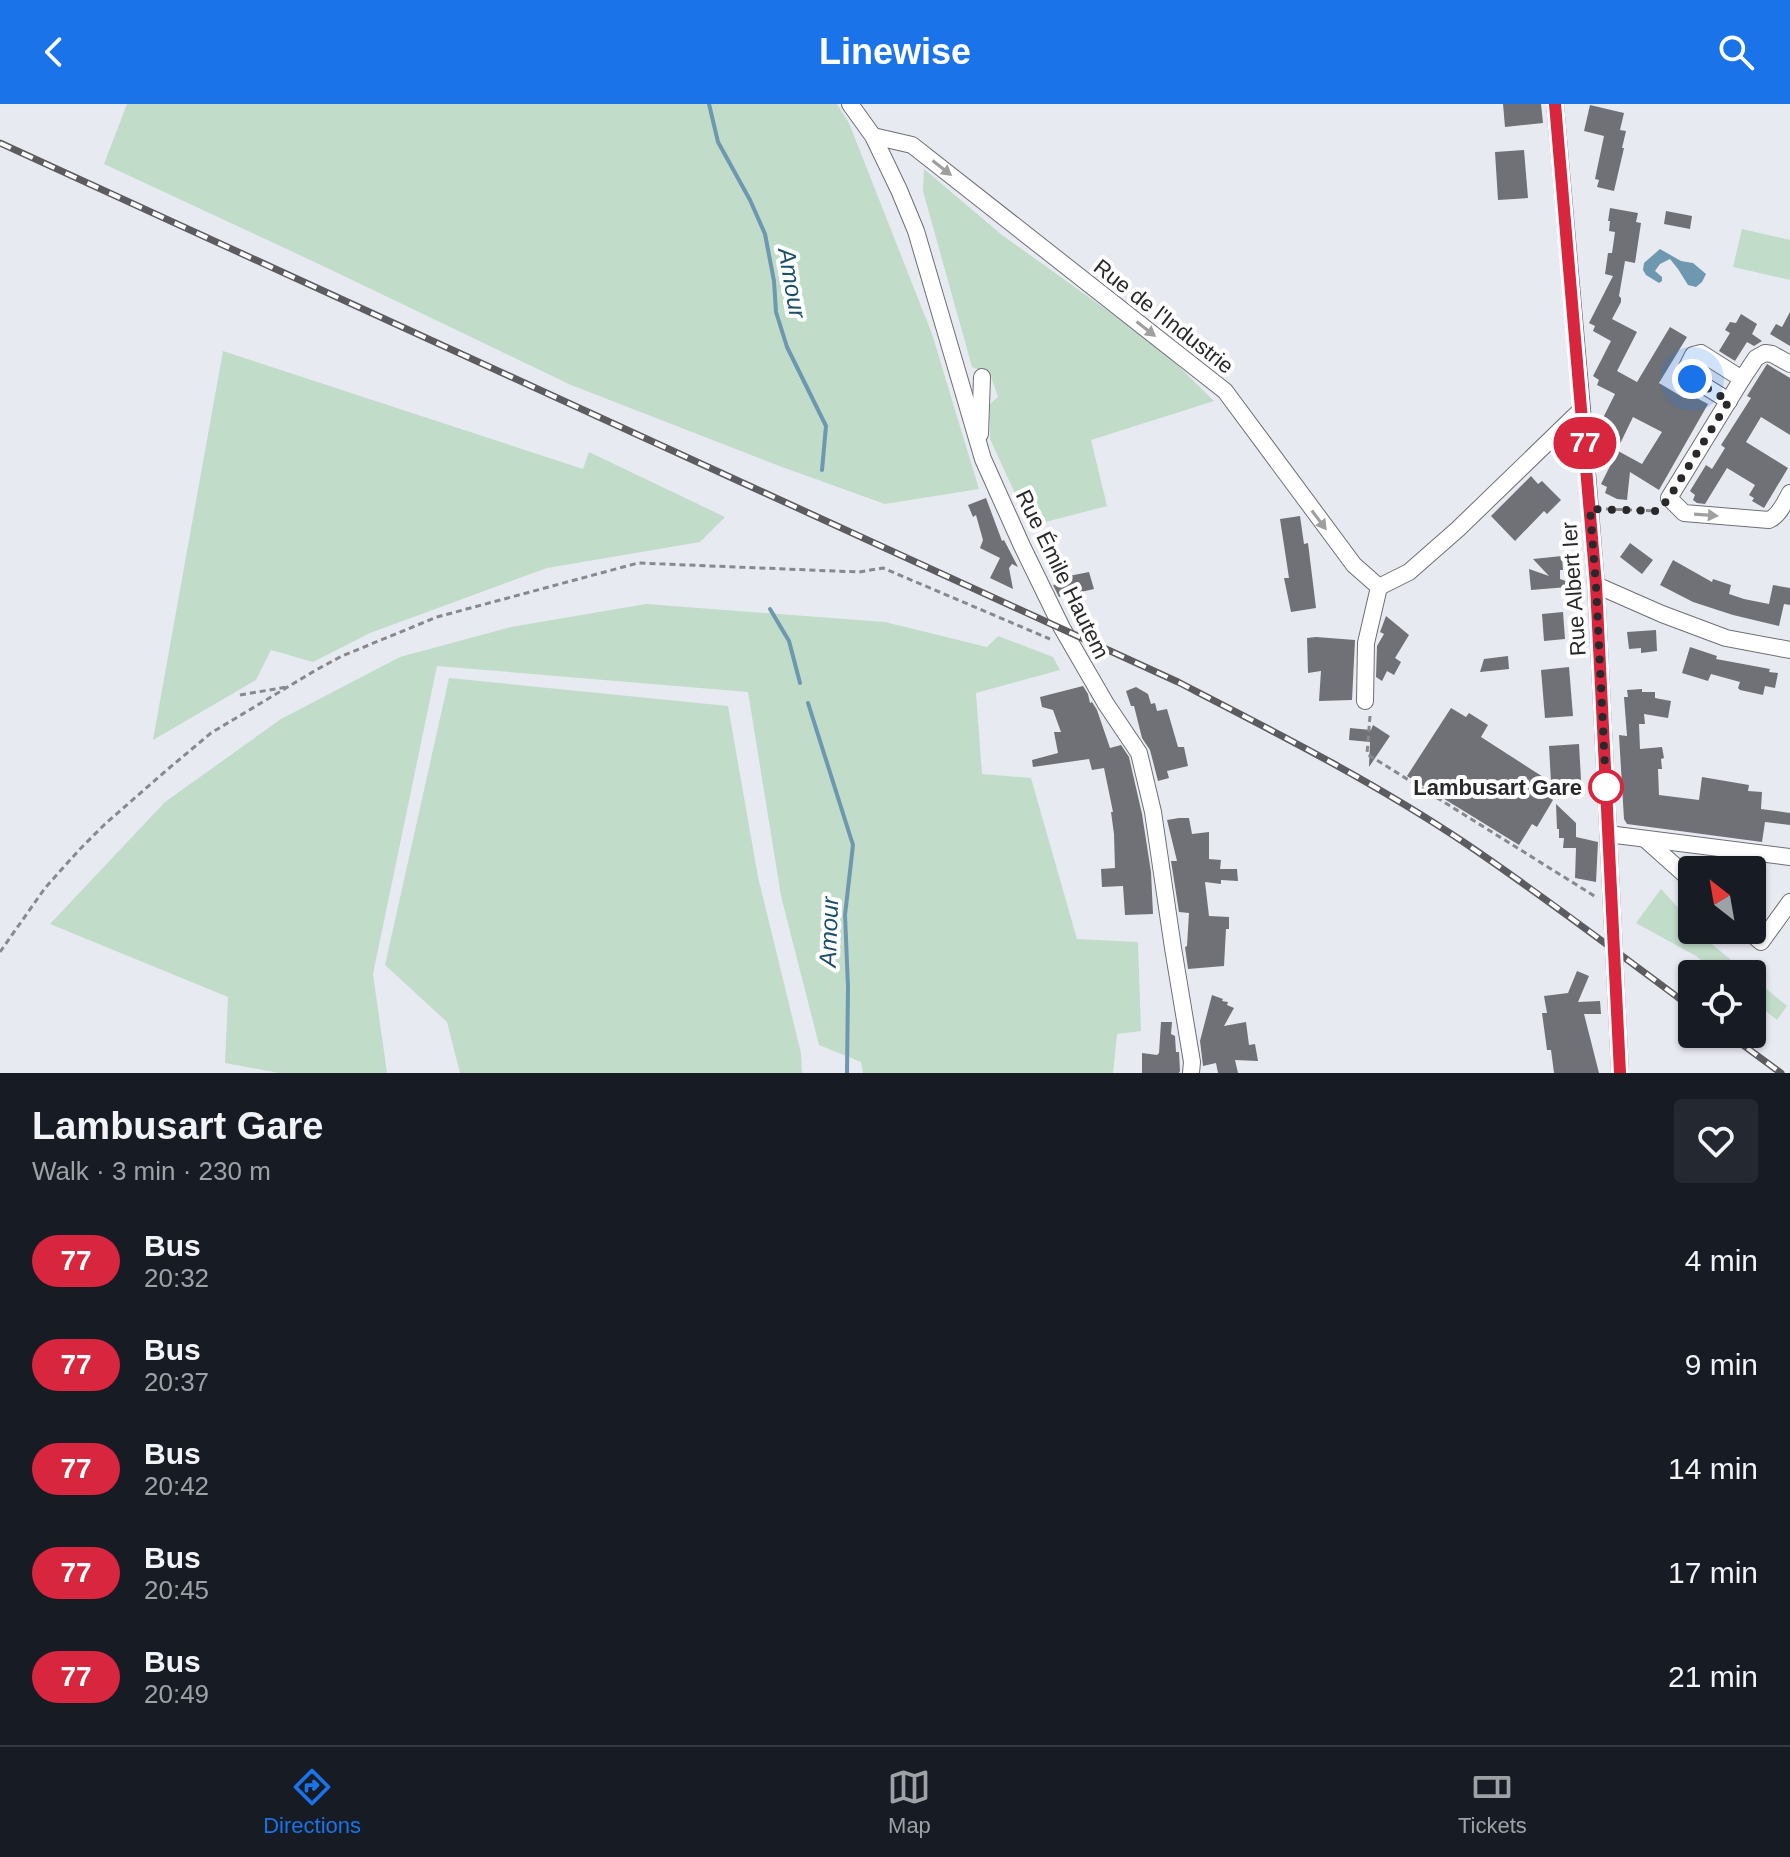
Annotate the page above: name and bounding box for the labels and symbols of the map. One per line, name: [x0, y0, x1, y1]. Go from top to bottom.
one-way arrow: [932, 160, 952, 176]
water label: Amour: [773, 244, 812, 321]
street label: Rue de l'Industrie: [1089, 254, 1239, 379]
one-way arrow: [1136, 321, 1156, 337]
your location: [1672, 359, 1712, 399]
line badge: 77: [1549, 417, 1621, 469]
street label: Rue Émile Hautem: [1011, 486, 1114, 663]
one-way arrow: [1694, 509, 1719, 522]
one-way arrow: [1311, 510, 1327, 530]
street label: Rue Albert Ier: [1556, 521, 1591, 657]
marker: Lambusart Gare: [1589, 770, 1623, 804]
place label: Lambusart Gare: [1413, 775, 1582, 800]
north arrow: [1678, 856, 1766, 944]
water label: Amour: [814, 895, 843, 970]

